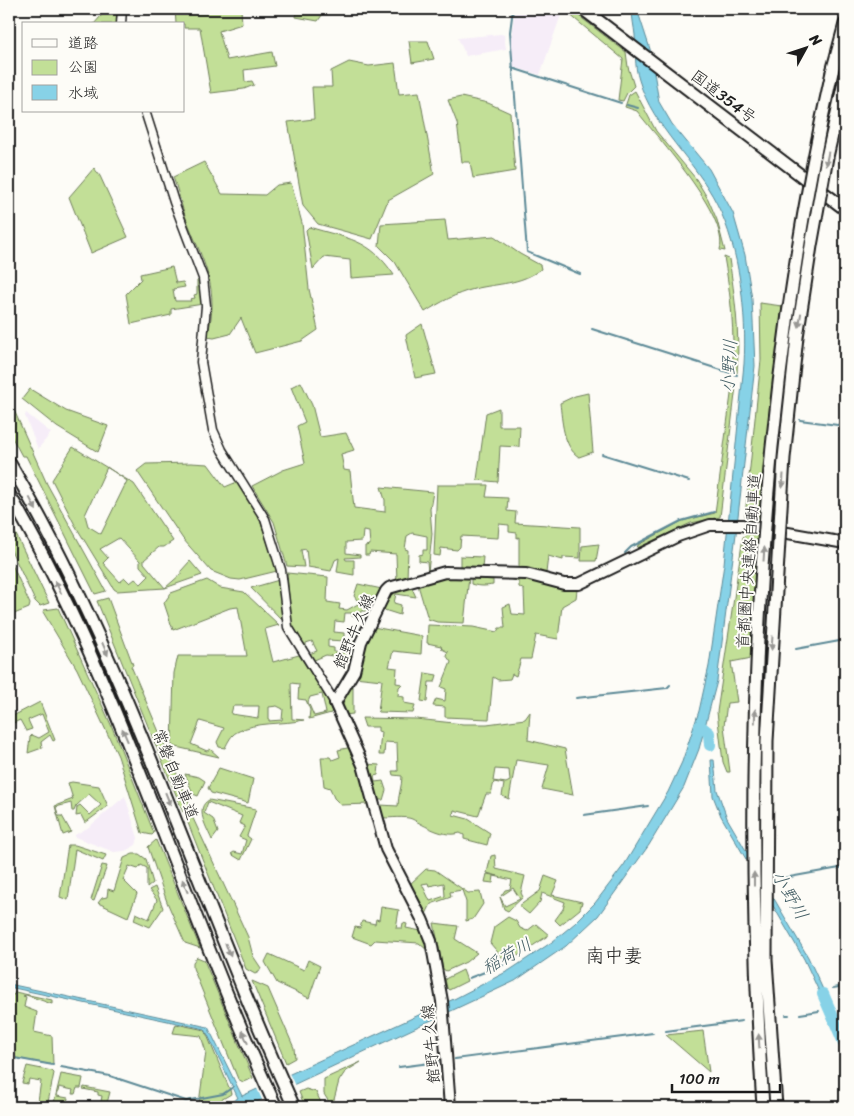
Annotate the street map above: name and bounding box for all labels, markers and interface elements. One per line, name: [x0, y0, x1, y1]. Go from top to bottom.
legend: [22, 22, 185, 112]
north arrow: [782, 22, 832, 72]
text: N: [802, 27, 828, 52]
text: 道路: [68, 30, 98, 56]
text: 公園: [68, 54, 98, 80]
street label: 国道354号: [684, 62, 763, 131]
text: 水域: [68, 80, 98, 106]
one-way arrow: [822, 152, 830, 168]
one-way arrow: [795, 312, 803, 328]
water label: 小野川: [712, 338, 746, 394]
street label: 首都圏中央連絡自動車道: [728, 472, 769, 650]
one-way arrow: [778, 474, 786, 490]
one-way arrow: [29, 497, 37, 511]
one-way arrow: [761, 546, 769, 562]
one-way arrow: [54, 580, 62, 594]
street label: 館野牛久線: [324, 589, 382, 674]
one-way arrow: [768, 636, 776, 652]
one-way arrow: [102, 642, 110, 656]
one-way arrow: [752, 708, 760, 724]
street label: 常磐自動車道: [144, 724, 207, 824]
one-way arrow: [120, 728, 128, 742]
one-way arrow: [165, 792, 173, 806]
water label: 小野川: [763, 864, 817, 926]
one-way arrow: [750, 870, 758, 886]
one-way arrow: [181, 878, 189, 893]
water label: 稲荷川: [476, 929, 538, 983]
district label: 南中妻: [585, 939, 643, 972]
one-way arrow: [224, 943, 232, 958]
street label: 館野牛久線: [413, 1003, 448, 1085]
one-way arrow: [241, 1030, 249, 1044]
one-way arrow: [755, 1033, 763, 1049]
scale bar: [672, 1061, 779, 1093]
text: 100 m: [679, 1066, 720, 1092]

